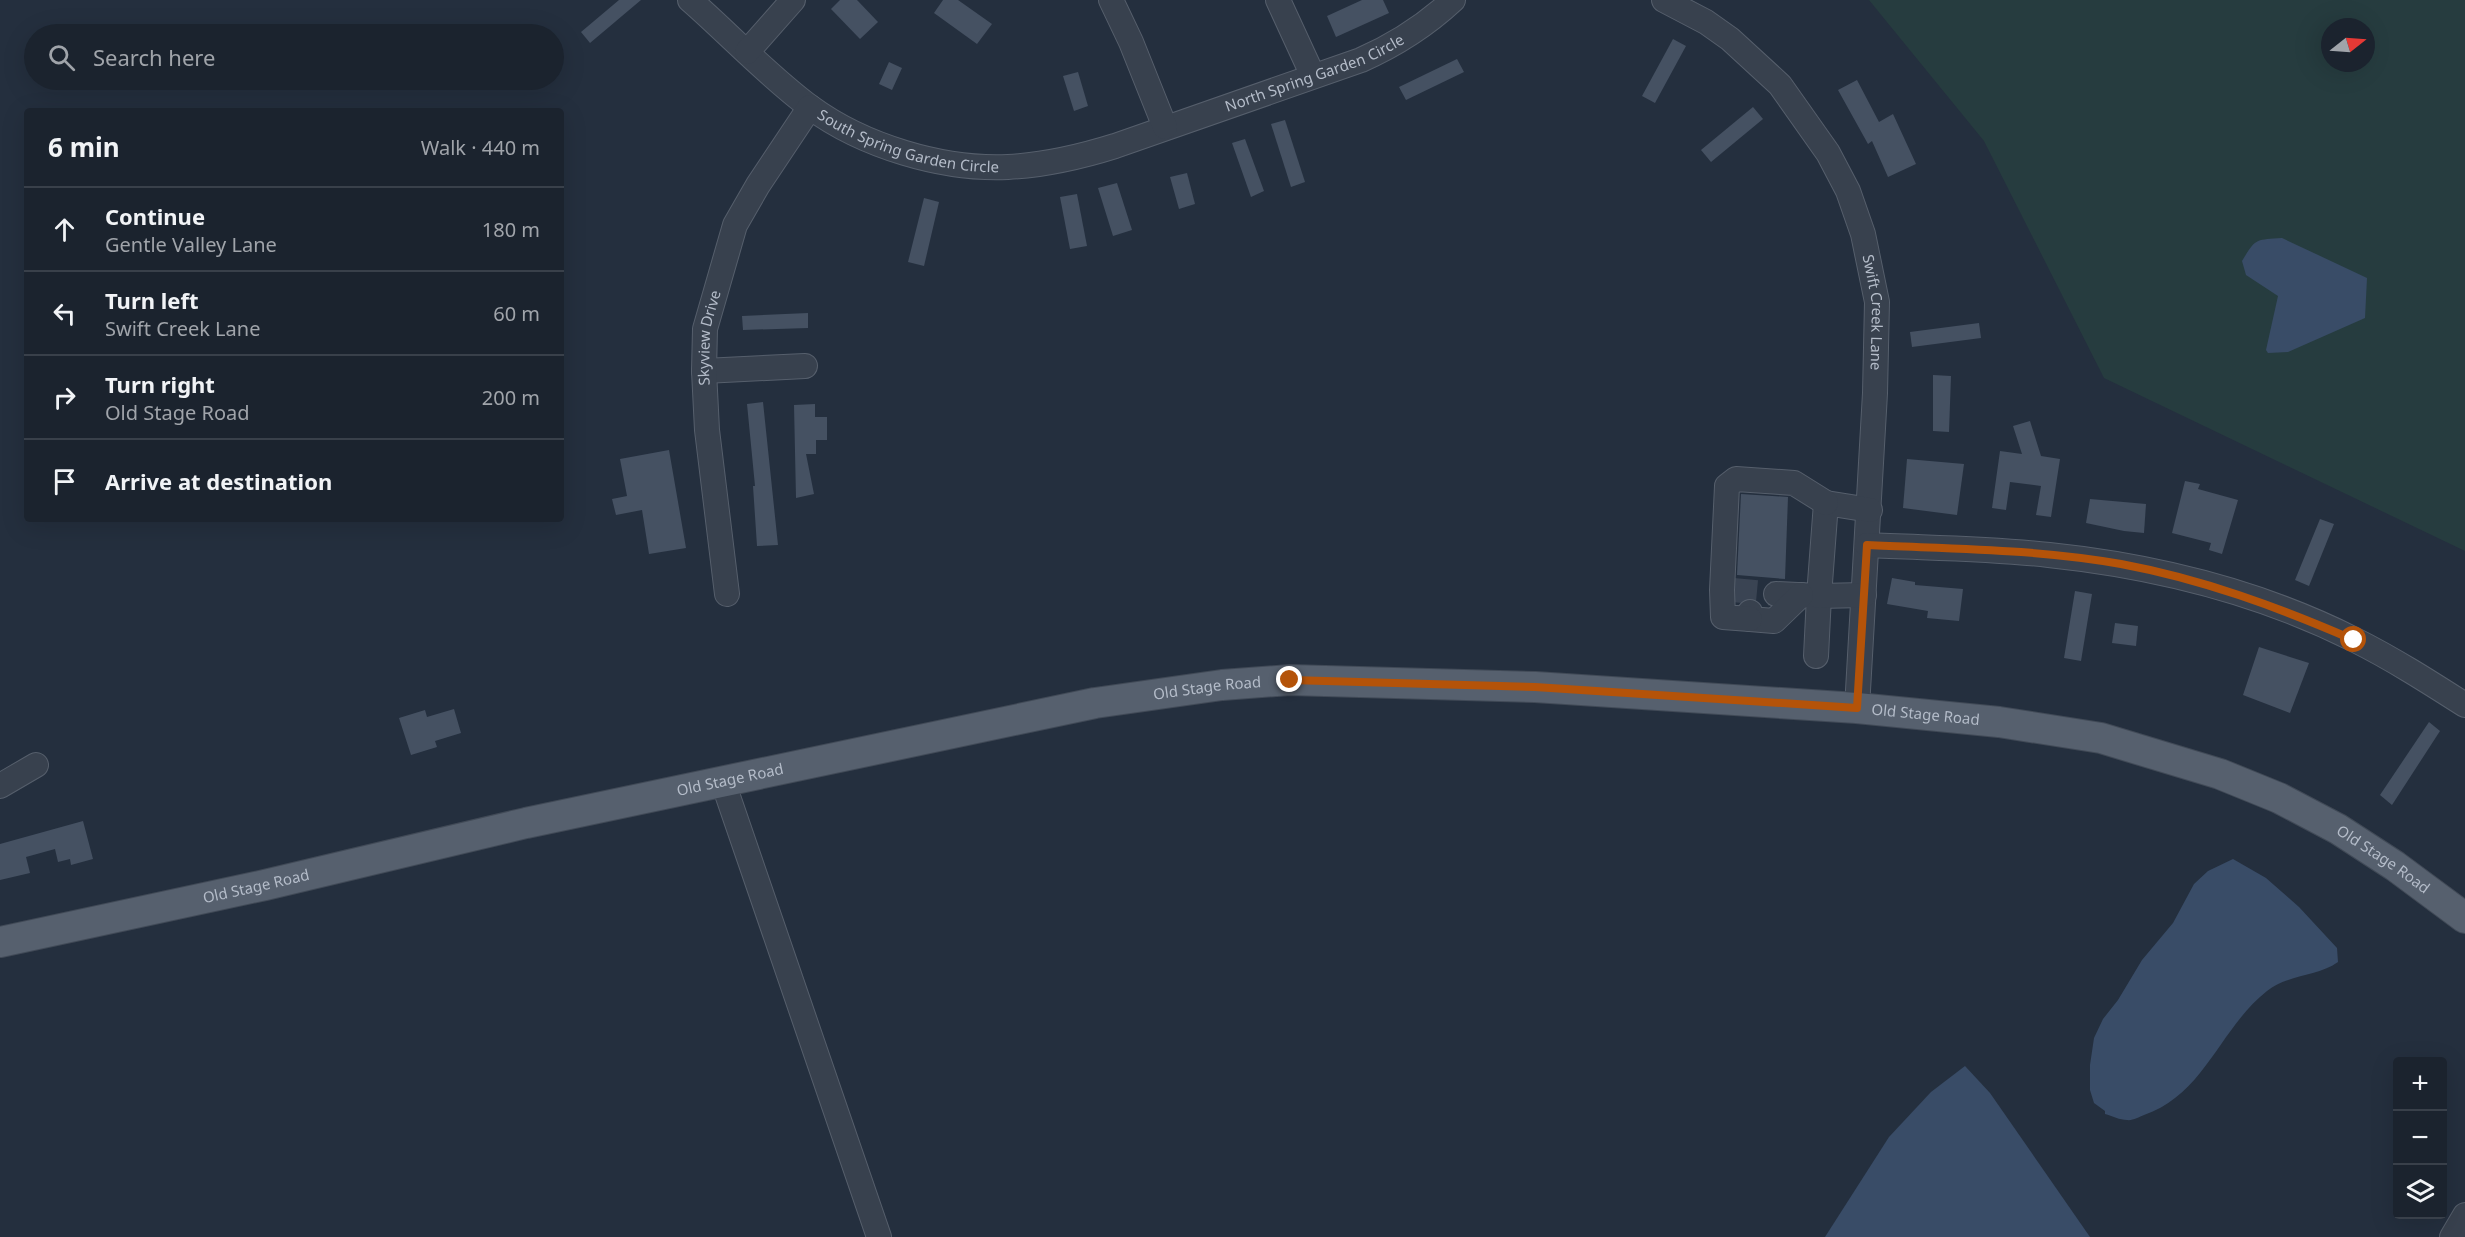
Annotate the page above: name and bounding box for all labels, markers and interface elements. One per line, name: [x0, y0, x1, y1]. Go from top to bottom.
north arrow: [2321, 18, 2375, 72]
search box: [24, 24, 564, 90]
street label: North Spring Garden Circle: [1222, 29, 1407, 116]
icon: search: [45, 41, 78, 74]
text: Search here: [93, 42, 215, 72]
street label: South Spring Garden Circle: [814, 104, 999, 176]
text: 6 min: [48, 129, 120, 165]
text: Walk · 440 m: [421, 134, 540, 161]
text: Continue: [105, 201, 205, 231]
icon: ahead: [48, 213, 81, 246]
text: 180 m: [482, 216, 540, 243]
text: Gentle Valley Lane: [105, 231, 277, 258]
street label: Swift Creek Lane: [1858, 253, 1888, 371]
text: Turn left: [105, 285, 199, 315]
street label: Skyview Drive: [693, 288, 725, 386]
icon: left: [48, 297, 81, 330]
text: 60 m: [493, 300, 540, 327]
text: Swift Creek Lane: [105, 315, 260, 342]
text: Turn right: [105, 369, 215, 399]
icon: right: [48, 381, 81, 414]
text: 200 m: [482, 384, 540, 411]
text: Old Stage Road: [105, 399, 250, 426]
icon: arrive: [48, 465, 81, 498]
text: Arrive at destination: [105, 466, 332, 496]
route start: [2340, 626, 2366, 652]
route end: [1276, 666, 1302, 692]
street label: Old Stage Road: [1152, 671, 1262, 704]
street label: Old Stage Road: [1871, 698, 1981, 729]
street label: Old Stage Road: [675, 758, 785, 800]
street label: Old Stage Road: [2333, 820, 2434, 897]
street label: Old Stage Road: [201, 864, 311, 907]
map controls: [2393, 1057, 2447, 1219]
button: +: [2393, 1057, 2447, 1111]
button: −: [2393, 1111, 2447, 1165]
button: layers: [2393, 1165, 2447, 1219]

